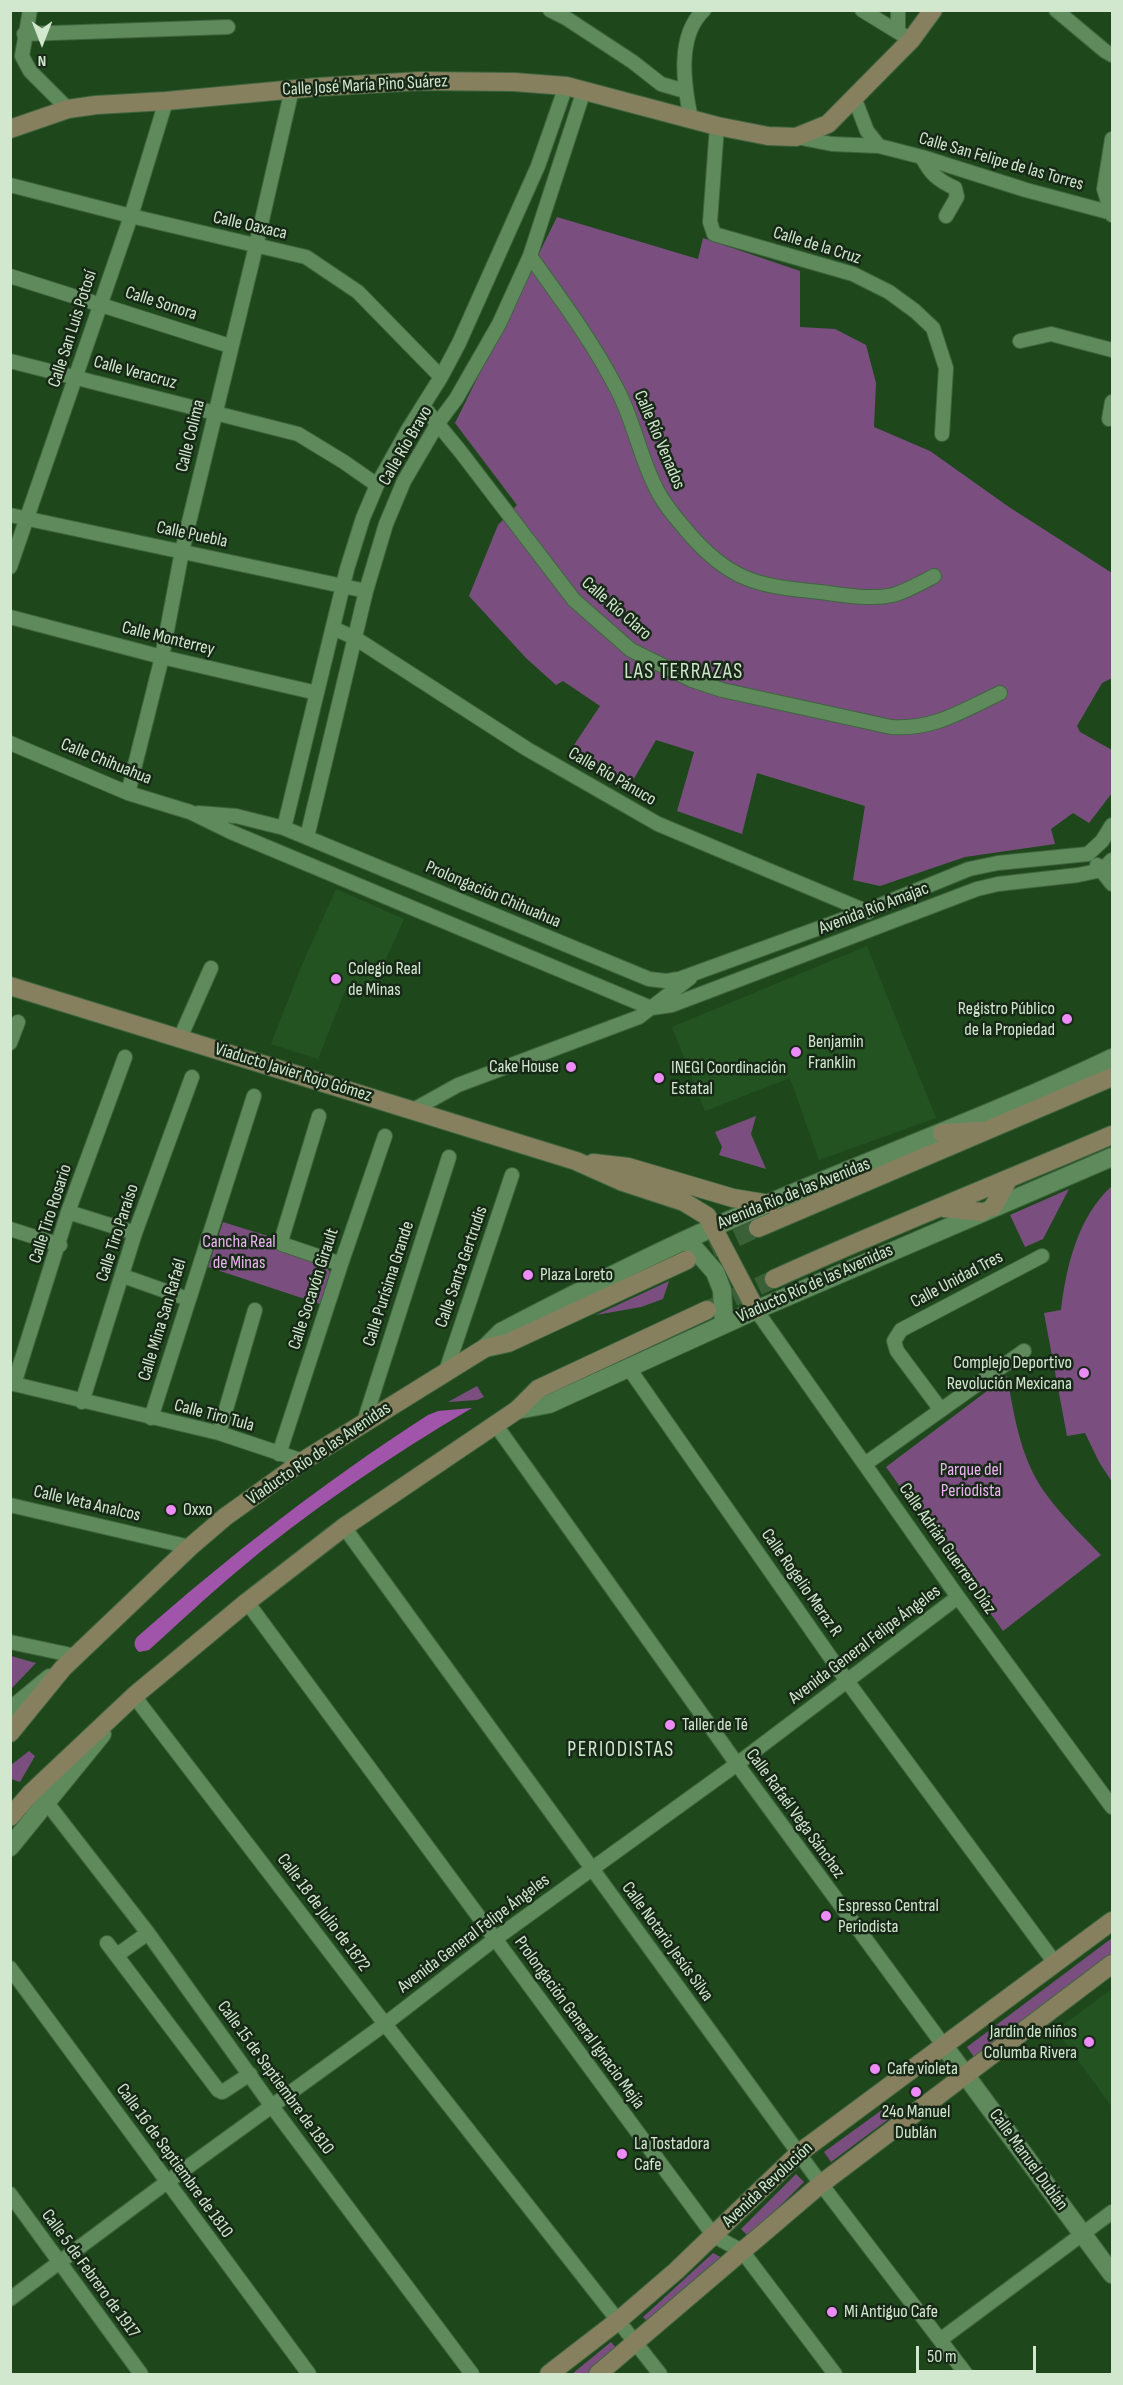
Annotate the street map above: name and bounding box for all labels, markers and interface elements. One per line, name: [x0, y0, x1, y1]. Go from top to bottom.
north arrow: [12, 12, 72, 72]
text: N: [38, 51, 46, 70]
street label: Calle José María Pino Suárez: [282, 71, 448, 101]
street label: Calle San Felipe de las Torres: [916, 128, 1086, 196]
street label: Calle Oaxaca: [211, 207, 289, 245]
street label: Calle de la Cruz: [770, 222, 864, 270]
street label: Calle San Luis Potosí: [44, 268, 102, 390]
street label: Calle Sonora: [122, 282, 200, 326]
street label: Calle Veracruz: [91, 352, 179, 394]
street label: Calle Río Venados: [629, 387, 689, 493]
street label: Calle Colima: [172, 398, 210, 474]
street label: Calle Río Bravo: [375, 402, 437, 490]
street label: Calle Puebla: [154, 517, 230, 553]
street label: Calle Río Claro: [577, 573, 655, 645]
street label: Calle Monterrey: [119, 617, 217, 661]
district label: LAS TERRAZAS: [624, 660, 744, 686]
street label: Calle Chihuahua: [57, 734, 155, 790]
street label: Calle Río Pánuco: [564, 743, 660, 811]
street label: Prolongación Chihuahua: [422, 857, 564, 933]
street label: Avenida Río Amajac: [816, 878, 932, 940]
place label: Colegio Real de Minas: [348, 958, 421, 1000]
marker: Colegio Real de Minas: [329, 972, 343, 986]
place label: Registro Público de la Propiedad: [958, 998, 1055, 1040]
marker: Registro Público de la Propiedad: [1060, 1012, 1074, 1026]
place label: Benjamin Franklin: [808, 1031, 864, 1074]
street label: Viaducto Javier Rojo Gómez: [212, 1039, 374, 1107]
marker: Benjamin Franklin: [789, 1045, 803, 1059]
place label: Cake House: [489, 1056, 559, 1078]
place label: INEGI Coordinación Estatal: [671, 1057, 786, 1100]
marker: Cake House: [564, 1060, 578, 1074]
marker: INEGI Coordinación Estatal: [652, 1071, 666, 1085]
street label: Avenida Río de las Avenidas: [715, 1154, 873, 1234]
street label: Calle Tiro Rosario: [25, 1162, 77, 1266]
street label: Calle Tiro Paraíso: [92, 1181, 144, 1285]
street label: Calle Santa Gertrudis: [431, 1203, 493, 1331]
street label: Calle Purísima Grande: [359, 1219, 419, 1349]
street label: Calle Socavón Girault: [284, 1226, 344, 1352]
park label: Cancha Real de Minas: [202, 1231, 276, 1274]
street label: Viaducto Río de las Avenidas: [733, 1240, 897, 1328]
street label: Calle Unidad Tres: [907, 1247, 1007, 1313]
street label: Calle Mina San Rafaél: [134, 1256, 192, 1384]
place label: Plaza Loreto: [540, 1264, 613, 1286]
marker: Plaza Loreto: [521, 1268, 535, 1282]
place label: Complejo Deportivo Revolución Mexicana: [947, 1352, 1072, 1394]
marker: Complejo Deportivo Revolución Mexicana: [1077, 1366, 1091, 1380]
street label: Calle Tiro Tula: [172, 1395, 256, 1437]
street label: Viaducto Río de las Avenidas: [243, 1398, 395, 1510]
park label: Parque del Periodista: [940, 1459, 1002, 1502]
street label: Calle Adrián Guerrero Díaz: [894, 1479, 1000, 1619]
street label: Calle Veta Analcos: [31, 1481, 143, 1527]
place label: Oxxo: [183, 1499, 213, 1521]
marker: Oxxo: [164, 1503, 178, 1517]
street label: Calle Rogelio Meraz R: [756, 1525, 846, 1641]
street label: Avenida General Felipe Ángeles: [785, 1581, 945, 1709]
place label: Taller de Té: [682, 1714, 748, 1736]
marker: Taller de Té: [663, 1718, 677, 1732]
district label: PERIODISTAS: [567, 1738, 675, 1764]
street label: Calle Rafaél Vega Sánchez: [741, 1745, 849, 1883]
street label: Calle 18 de Julio de 1872: [272, 1850, 374, 1976]
street label: Avenida General Felipe Ángeles: [394, 1870, 554, 1998]
street label: Calle Notario Jesús Silva: [616, 1878, 718, 2006]
place label: Espresso Central Periodista: [838, 1895, 939, 1938]
marker: Espresso Central Periodista: [819, 1909, 833, 1923]
street label: Prolongación General Ignacio Mejía: [509, 1933, 649, 2113]
street label: Calle 15 de Septiembre de 1810: [212, 1997, 338, 2159]
place label: Jardín de niños Columba Rivera: [984, 2021, 1077, 2064]
marker: Jardín de niños Columba Rivera: [1082, 2035, 1096, 2049]
place label: Cafe violeta: [887, 2058, 958, 2080]
marker: Cafe violeta: [868, 2062, 882, 2076]
street label: Calle 16 de Septiembre de 1810: [111, 2080, 237, 2242]
marker: 24o Manuel Dublán: [909, 2085, 923, 2099]
place label: 24o Manuel Dublán: [882, 2101, 950, 2144]
street label: Calle Manuel Dublán: [984, 2105, 1072, 2215]
place label: La Tostadora Cafe: [634, 2133, 710, 2176]
street label: Avenida Revolución: [718, 2138, 818, 2232]
marker: La Tostadora Cafe: [615, 2147, 629, 2161]
street label: Calle 5 de Febrero de 1917: [36, 2205, 144, 2343]
place label: Mi Antiguo Cafe: [844, 2301, 938, 2323]
marker: Mi Antiguo Cafe: [825, 2305, 839, 2319]
scale bar: [919, 2334, 1039, 2372]
text: 50 m: [927, 2346, 957, 2367]

